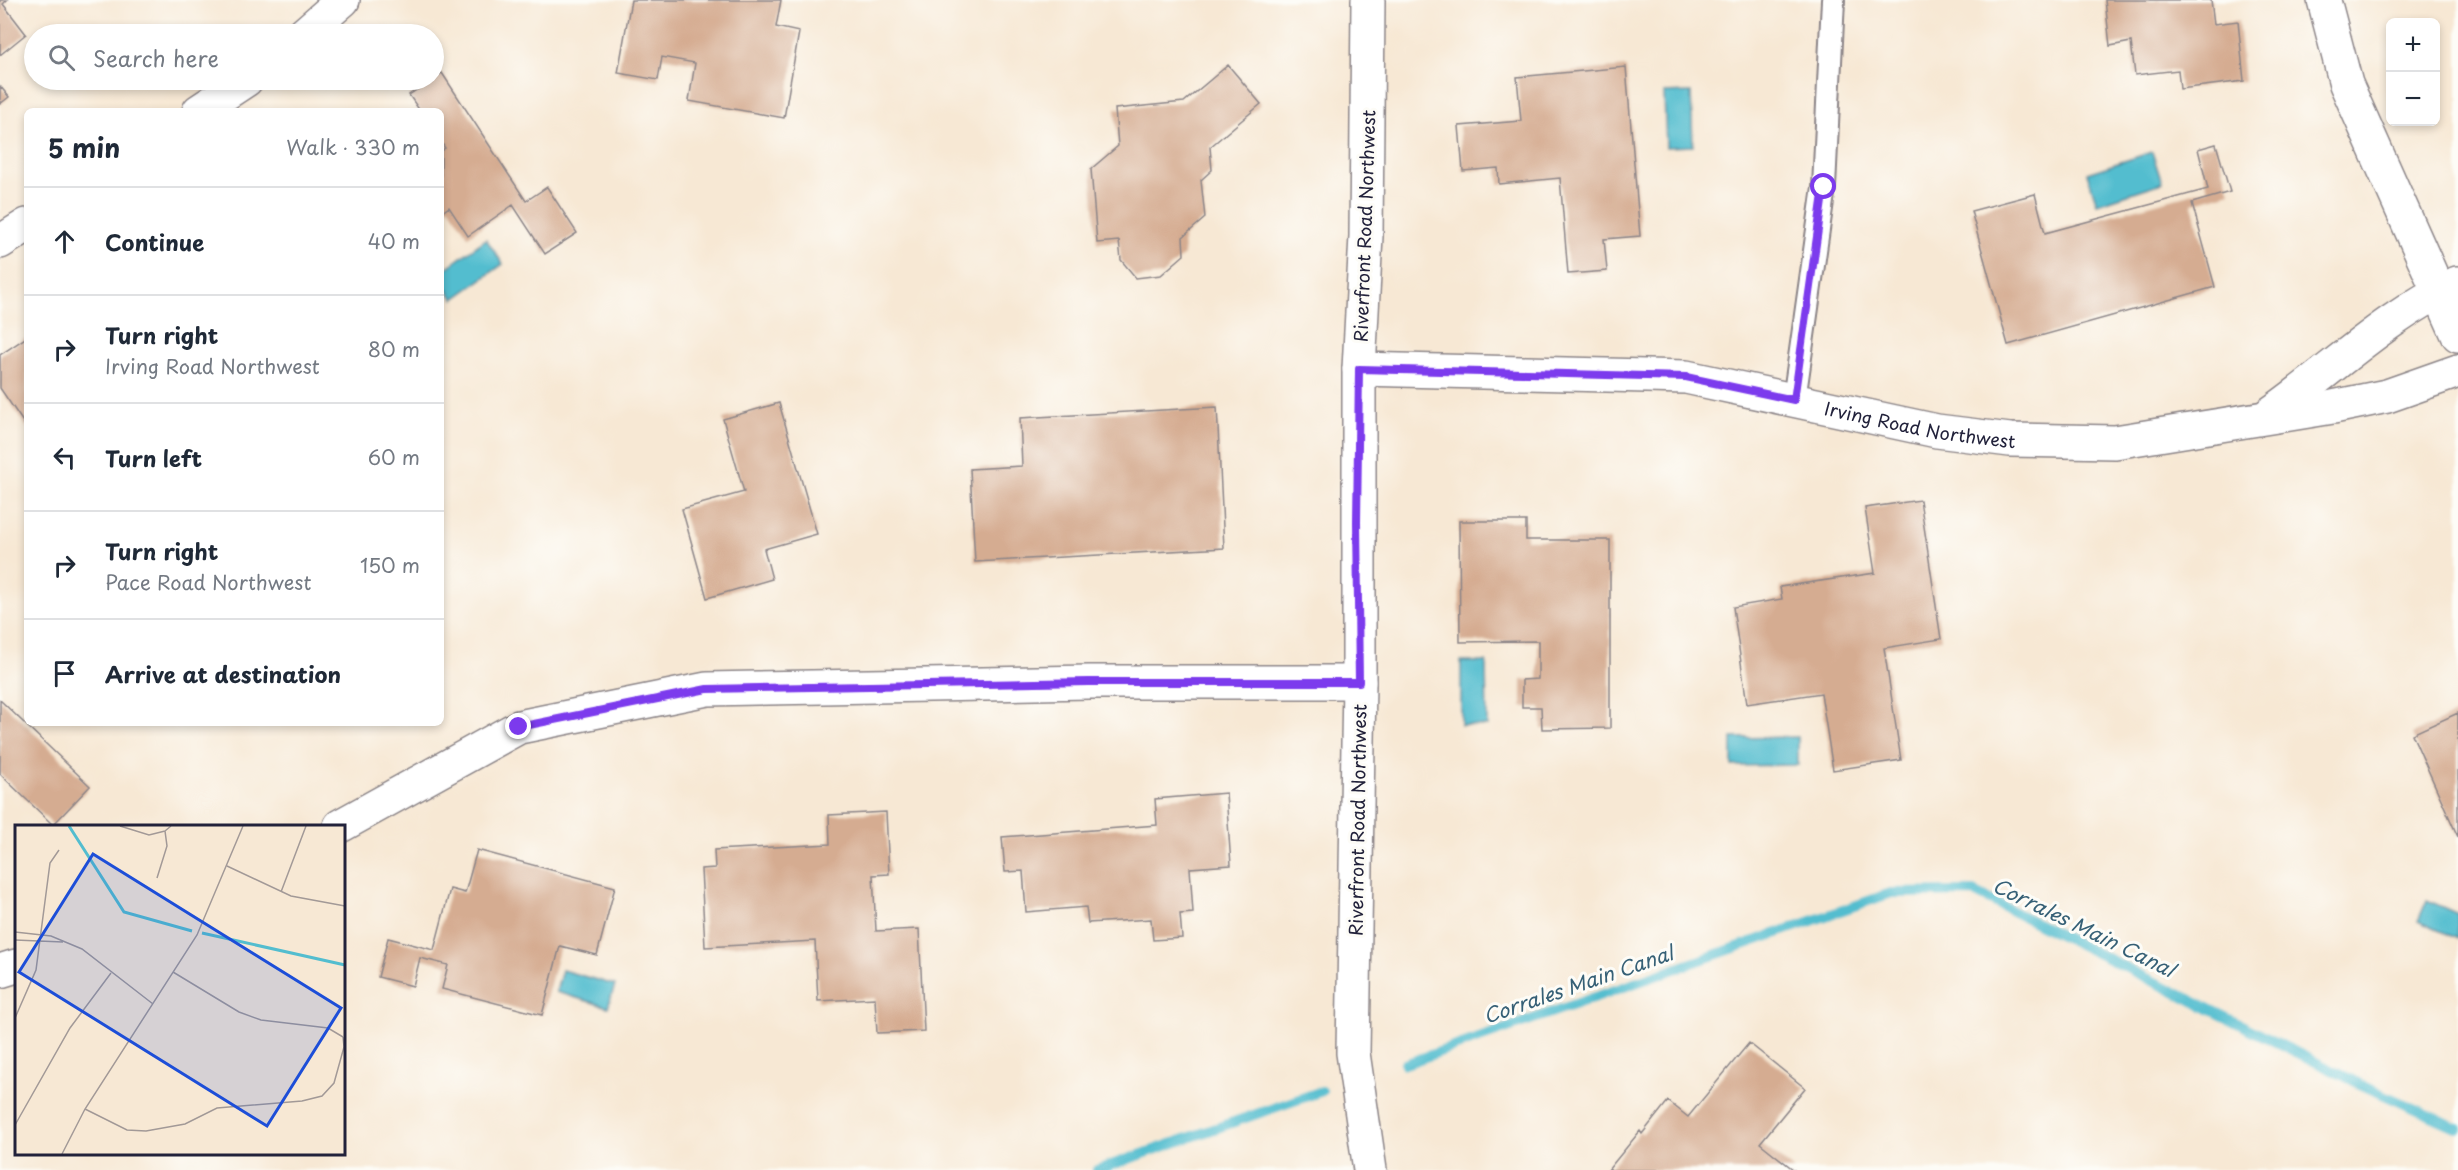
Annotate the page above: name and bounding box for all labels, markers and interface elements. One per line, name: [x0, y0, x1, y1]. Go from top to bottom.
map controls: [2386, 18, 2440, 126]
button: +: [2386, 18, 2440, 72]
search box: [24, 24, 444, 90]
icon: search: [45, 41, 78, 74]
text: Search here: [93, 41, 219, 74]
button: −: [2386, 72, 2440, 126]
street label: Riverfront Road Northwest: [1346, 109, 1382, 343]
text: 5 min: [48, 128, 120, 167]
text: Walk · 330 m: [286, 132, 420, 162]
route start: [1810, 173, 1836, 199]
icon: ahead: [48, 225, 81, 258]
text: Continue: [105, 225, 204, 258]
text: 40 m: [368, 226, 420, 256]
text: Turn right: [105, 318, 218, 351]
icon: right: [48, 333, 81, 366]
text: 80 m: [368, 334, 420, 364]
text: Irving Road Northwest: [105, 351, 320, 381]
street label: Irving Road Northwest: [1822, 394, 2016, 454]
icon: left: [48, 441, 81, 474]
text: Turn left: [105, 441, 202, 474]
text: 60 m: [368, 442, 420, 472]
text: Turn right: [105, 534, 218, 567]
icon: right: [48, 549, 81, 582]
text: 150 m: [360, 550, 420, 580]
text: Pace Road Northwest: [105, 567, 311, 597]
icon: arrive: [48, 657, 81, 690]
text: Arrive at destination: [105, 657, 341, 690]
street label: Riverfront Road Northwest: [1341, 704, 1373, 936]
route end: [505, 713, 531, 739]
inset map: [15, 825, 345, 1155]
water label: Corrales Main Canal: [1988, 870, 2183, 986]
water label: Corrales Main Canal: [1479, 936, 1680, 1031]

